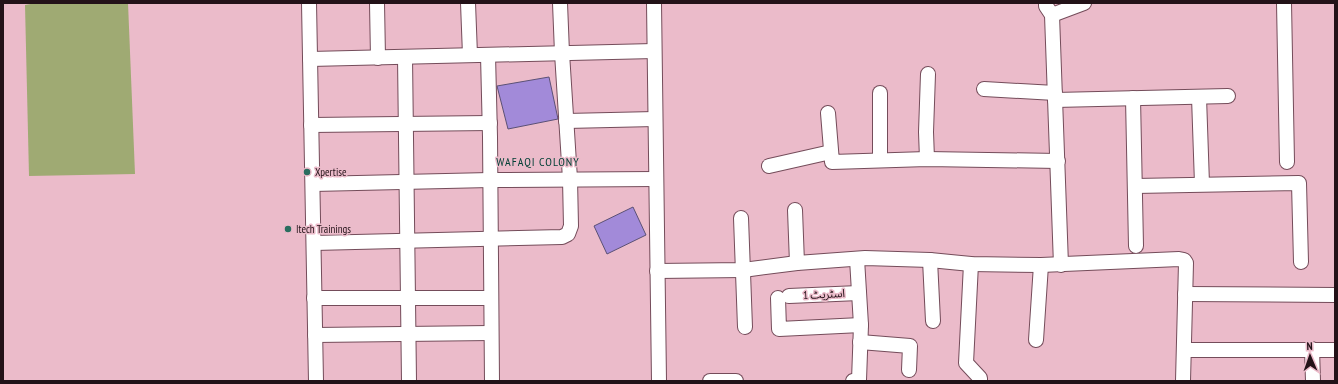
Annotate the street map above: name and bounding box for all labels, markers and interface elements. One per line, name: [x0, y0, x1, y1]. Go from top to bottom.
district label: WAFAQI COLONY: [496, 154, 580, 169]
place label: Xpertise: [315, 165, 347, 179]
marker: Xpertise: [302, 167, 312, 177]
place label: Itech Trainings: [296, 222, 351, 236]
marker: Itech Trainings: [283, 224, 293, 234]
street label: اسٹریٹ 1: [803, 286, 845, 302]
north arrow: [1290, 336, 1330, 376]
text: N: [1306, 339, 1313, 353]

